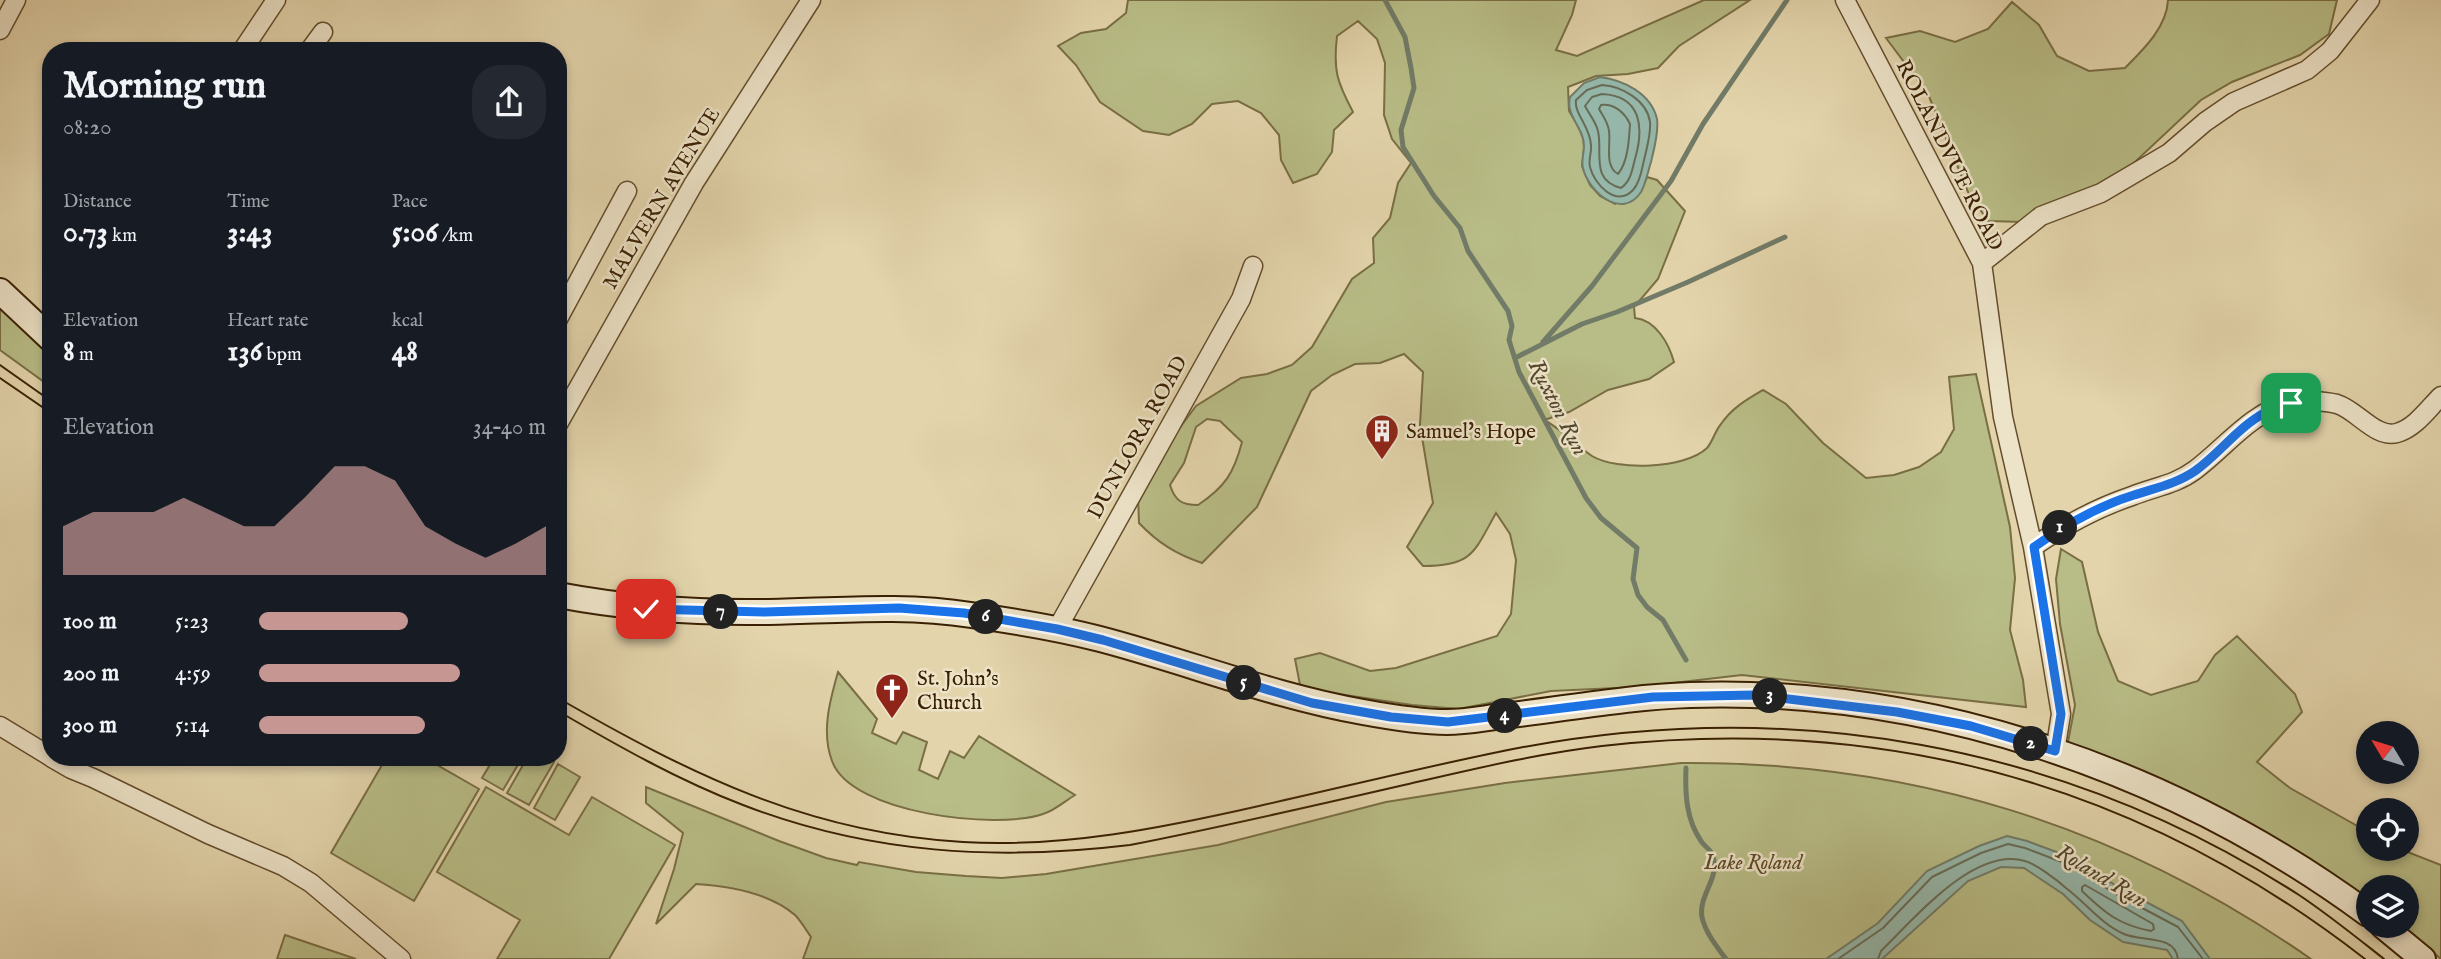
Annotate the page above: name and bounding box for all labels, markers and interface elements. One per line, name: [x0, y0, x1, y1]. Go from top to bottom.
street label: ROLANDVUE ROAD: [1889, 56, 2009, 256]
text: Morning run: [63, 63, 266, 111]
button: share: [472, 65, 546, 139]
street label: MALVERN AVENUE: [597, 103, 727, 295]
text: 08:20: [63, 113, 111, 142]
text: Distance: [63, 190, 132, 214]
text: Time: [227, 190, 270, 214]
text: Pace: [392, 190, 428, 214]
text: 0.73: [63, 214, 108, 252]
text: 3:43: [227, 214, 272, 252]
text: 5:06: [392, 214, 438, 252]
text: km: [108, 224, 137, 248]
text: /km: [438, 224, 473, 248]
text: Elevation: [63, 309, 138, 333]
text: Heart rate: [227, 309, 308, 333]
text: kcal: [392, 309, 423, 333]
text: 8: [63, 333, 75, 371]
text: 136: [227, 333, 262, 371]
text: 48: [392, 333, 418, 371]
text: m: [75, 343, 94, 367]
text: bpm: [262, 343, 302, 367]
street label: DUNLORA ROAD: [1082, 351, 1194, 524]
water label: Ruxton Run: [1521, 355, 1594, 461]
pin: [2261, 373, 2321, 433]
icon: arrive: [2272, 384, 2310, 422]
building icon: Samuel's Hope: [1363, 412, 1401, 461]
text: Elevation: [63, 413, 154, 442]
text: 34–40 m: [473, 413, 546, 442]
place label: Samuel's Hope: [1406, 419, 1536, 446]
pin: 1: [2042, 510, 2078, 546]
text: 1: [2056, 515, 2063, 539]
pin: [616, 579, 676, 639]
icon: check: [627, 590, 665, 628]
pin: 7: [704, 594, 738, 630]
text: 7: [716, 599, 725, 623]
pin: 6: [968, 600, 1004, 634]
text: 6: [981, 604, 990, 628]
text: 100 m: [63, 607, 117, 636]
text: 5:23: [175, 607, 209, 636]
text: 200 m: [63, 659, 119, 688]
text: 4:59: [175, 659, 211, 688]
place label: St. John's Church: [917, 666, 999, 717]
pin: 5: [1226, 666, 1262, 700]
text: 5: [1240, 670, 1247, 694]
church icon: St. John's Church: [873, 671, 911, 720]
pin: 3: [1752, 678, 1788, 714]
text: 3: [1766, 683, 1773, 707]
pin: 4: [1488, 698, 1522, 734]
text: 4: [1500, 703, 1509, 727]
text: 300 m: [63, 711, 117, 740]
text: 5:14: [175, 711, 209, 740]
north arrow: [2356, 721, 2418, 784]
map controls: [2356, 721, 2419, 938]
pin: 2: [2014, 726, 2048, 762]
text: 2: [2026, 731, 2035, 755]
button: locate: [2356, 798, 2419, 861]
water label: Roland Run: [2050, 838, 2152, 915]
park label: Lake Roland: [1703, 850, 1804, 877]
button: layers: [2356, 875, 2419, 938]

